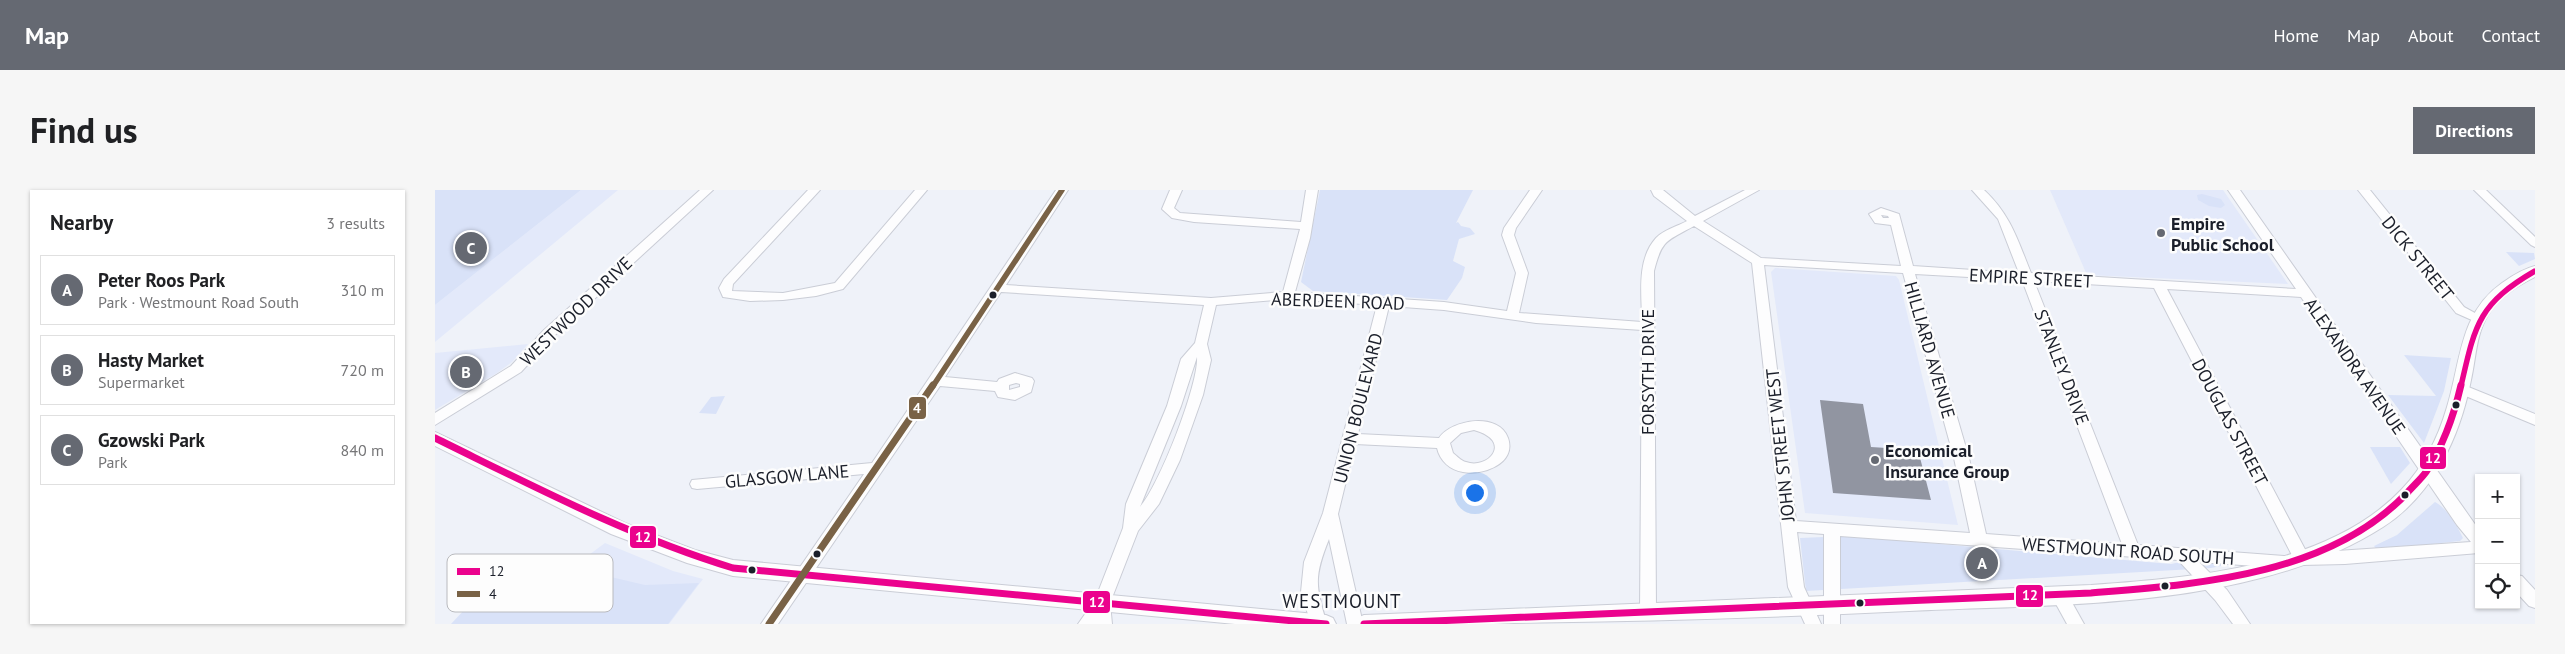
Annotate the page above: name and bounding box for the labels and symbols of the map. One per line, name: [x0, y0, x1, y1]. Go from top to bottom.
street label: DICK STREET: [2377, 211, 2459, 305]
place label: Empire Public School: [2171, 212, 2275, 256]
marker: Empire Public School: [2155, 227, 2167, 239]
pin: C: [455, 229, 487, 267]
street label: WESTWOOD DRIVE: [515, 252, 637, 370]
street label: EMPIRE STREET: [1969, 263, 2093, 293]
street label: HILLIARD AVENUE: [1899, 279, 1961, 421]
street label: ABERDEEN ROAD: [1271, 287, 1405, 315]
unlabelled marker: [988, 290, 998, 300]
street label: ALEXANDRA AVENUE: [2299, 293, 2411, 439]
street label: STANLEY DRIVE: [2029, 306, 2095, 428]
street label: FORSYTH DRIVE: [1636, 309, 1659, 435]
street label: UNION BOULEVARD: [1328, 330, 1388, 486]
pin: B: [450, 353, 482, 391]
street label: DOUGLAS STREET: [2187, 354, 2273, 490]
street label: JOHN STREET WEST: [1761, 367, 1800, 524]
line badge: 4: [908, 396, 927, 420]
text: 4: [913, 399, 921, 417]
unlabelled marker: [2451, 400, 2461, 410]
place label: Economical Insurance Group: [1885, 439, 2010, 483]
line badge: 12: [2419, 446, 2447, 470]
text: 12: [2425, 449, 2441, 467]
marker: Economical Insurance Group: [1869, 454, 1881, 466]
street label: GLASGOW LANE: [724, 459, 850, 493]
your location: [1462, 480, 1488, 506]
unlabelled marker: [2400, 490, 2410, 500]
line badge: 12: [629, 525, 657, 549]
text: 12: [635, 528, 651, 546]
street label: WESTMOUNT ROAD SOUTH: [2021, 532, 2235, 570]
pin: A: [1966, 544, 1998, 582]
unlabelled marker: [812, 549, 822, 559]
legend: [447, 554, 613, 612]
text: 12: [489, 562, 504, 580]
unlabelled marker: [747, 565, 757, 575]
unlabelled marker: [2160, 581, 2170, 591]
line badge: 12: [2015, 584, 2044, 608]
text: 4: [489, 585, 497, 603]
text: 12: [2022, 586, 2038, 604]
district label: WESTMOUNT: [1282, 589, 1402, 613]
line badge: 12: [1082, 590, 1111, 614]
text: 12: [1089, 593, 1105, 611]
unlabelled marker: [1855, 598, 1865, 608]

